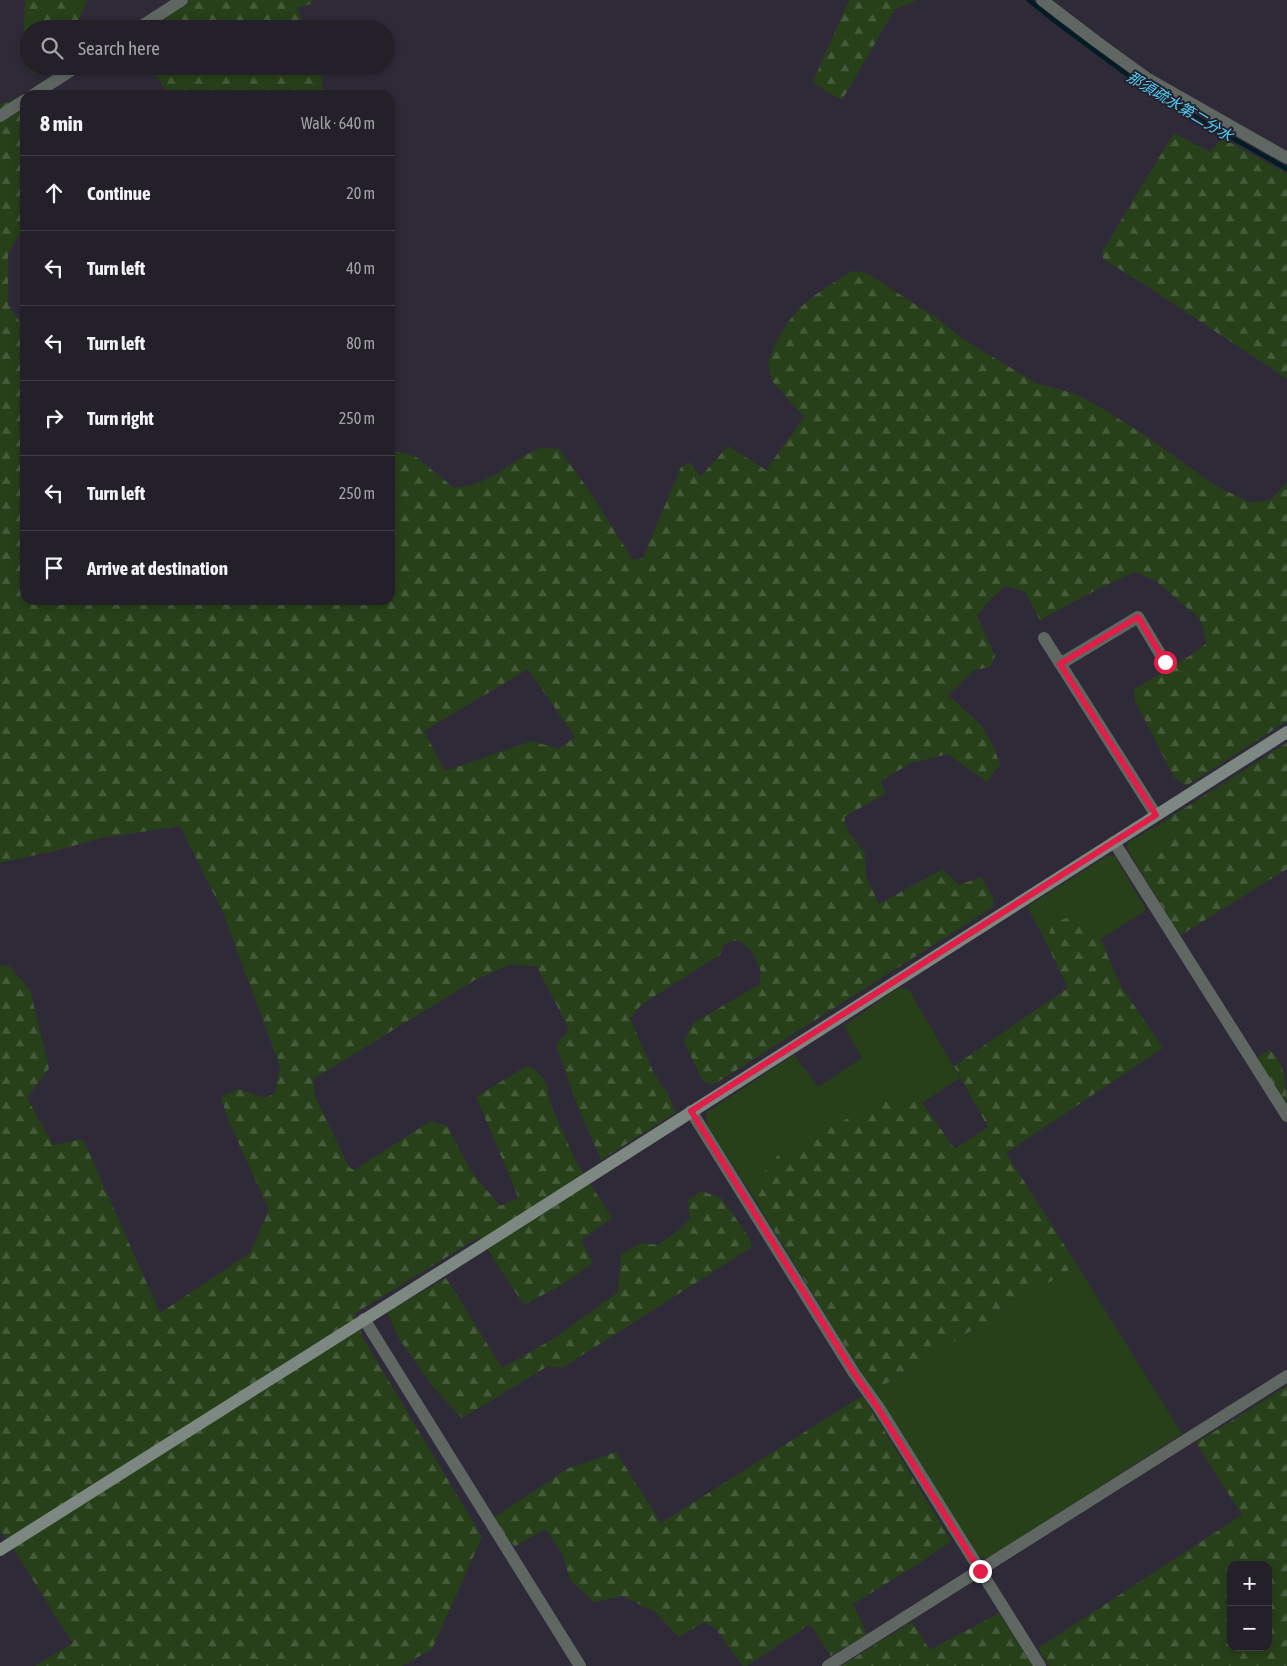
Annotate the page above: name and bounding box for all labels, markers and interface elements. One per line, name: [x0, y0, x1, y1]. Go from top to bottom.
search box: [20, 20, 395, 75]
icon: search: [38, 34, 66, 62]
text: Search here: [78, 37, 160, 59]
water label: 那須疏水第二分水: [1124, 68, 1238, 145]
text: 8 min: [40, 111, 83, 135]
text: Walk · 640 m: [301, 114, 375, 132]
icon: ahead: [40, 179, 68, 207]
text: Continue: [87, 182, 151, 204]
text: 20 m: [346, 184, 375, 202]
icon: left: [40, 254, 68, 282]
text: Turn left: [87, 257, 145, 279]
text: 40 m: [346, 259, 375, 277]
icon: left: [40, 329, 68, 357]
text: Turn left: [87, 332, 145, 354]
text: 80 m: [346, 334, 375, 352]
icon: right: [40, 404, 68, 432]
text: Turn right: [87, 407, 154, 429]
text: 250 m: [339, 409, 375, 427]
icon: left: [40, 479, 68, 507]
text: Turn left: [87, 482, 145, 504]
text: 250 m: [339, 484, 375, 502]
icon: arrive: [40, 554, 68, 582]
text: Arrive at destination: [87, 557, 228, 579]
route start: [1154, 651, 1177, 674]
route end: [969, 1560, 992, 1583]
map controls: [1227, 1561, 1272, 1651]
button: +: [1227, 1561, 1272, 1606]
button: −: [1227, 1606, 1272, 1651]

